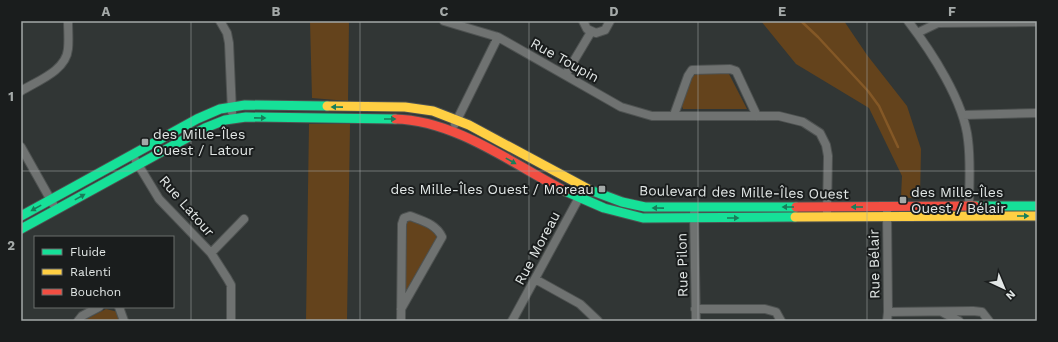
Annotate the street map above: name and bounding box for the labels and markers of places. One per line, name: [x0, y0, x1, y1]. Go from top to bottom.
place label: des Mille-Îles Ouest / Latour: [153, 126, 254, 158]
marker: des Mille-Îles Ouest / Latour: [140, 137, 150, 147]
place label: des Mille-Îles Ouest / Moreau: [390, 181, 594, 197]
marker: des Mille-Îles Ouest / Moreau: [597, 184, 607, 194]
place label: des Mille-Îles Ouest / Bélair: [911, 184, 1006, 216]
marker: des Mille-Îles Ouest / Bélair: [898, 195, 908, 205]

